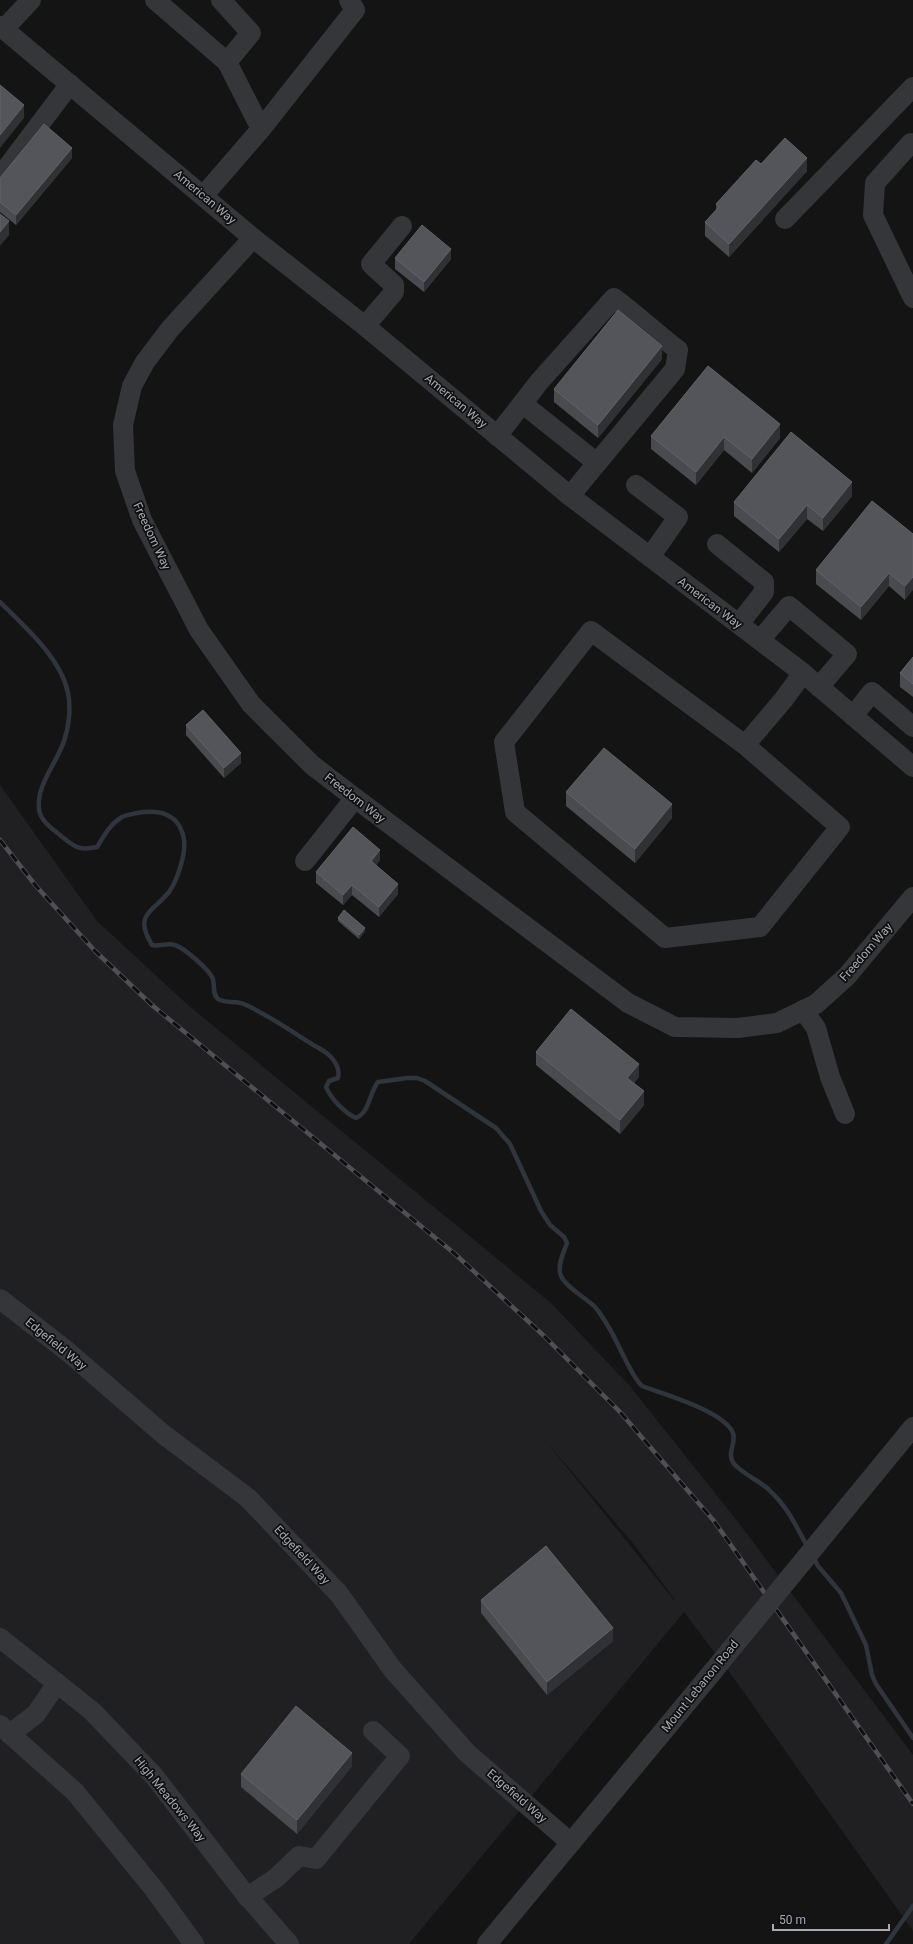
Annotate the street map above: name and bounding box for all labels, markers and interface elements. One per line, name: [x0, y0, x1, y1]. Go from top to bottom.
street label: American Way: [171, 167, 239, 227]
street label: American Way: [422, 371, 490, 431]
street label: Freedom Way: [130, 500, 174, 572]
street label: American Way: [675, 574, 745, 632]
street label: Freedom Way: [322, 770, 388, 826]
street label: Freedom Way: [837, 920, 895, 984]
street label: Edgefield Way: [23, 1315, 90, 1373]
street label: Edgefield Way: [271, 1523, 333, 1587]
street label: Mount Lebanon Road: [659, 1637, 741, 1735]
street label: High Meadows Way: [131, 1754, 209, 1845]
street label: Edgefield Way: [484, 1766, 550, 1826]
scale bar: [773, 1906, 889, 1932]
text: 50 m: [779, 1913, 806, 1927]

